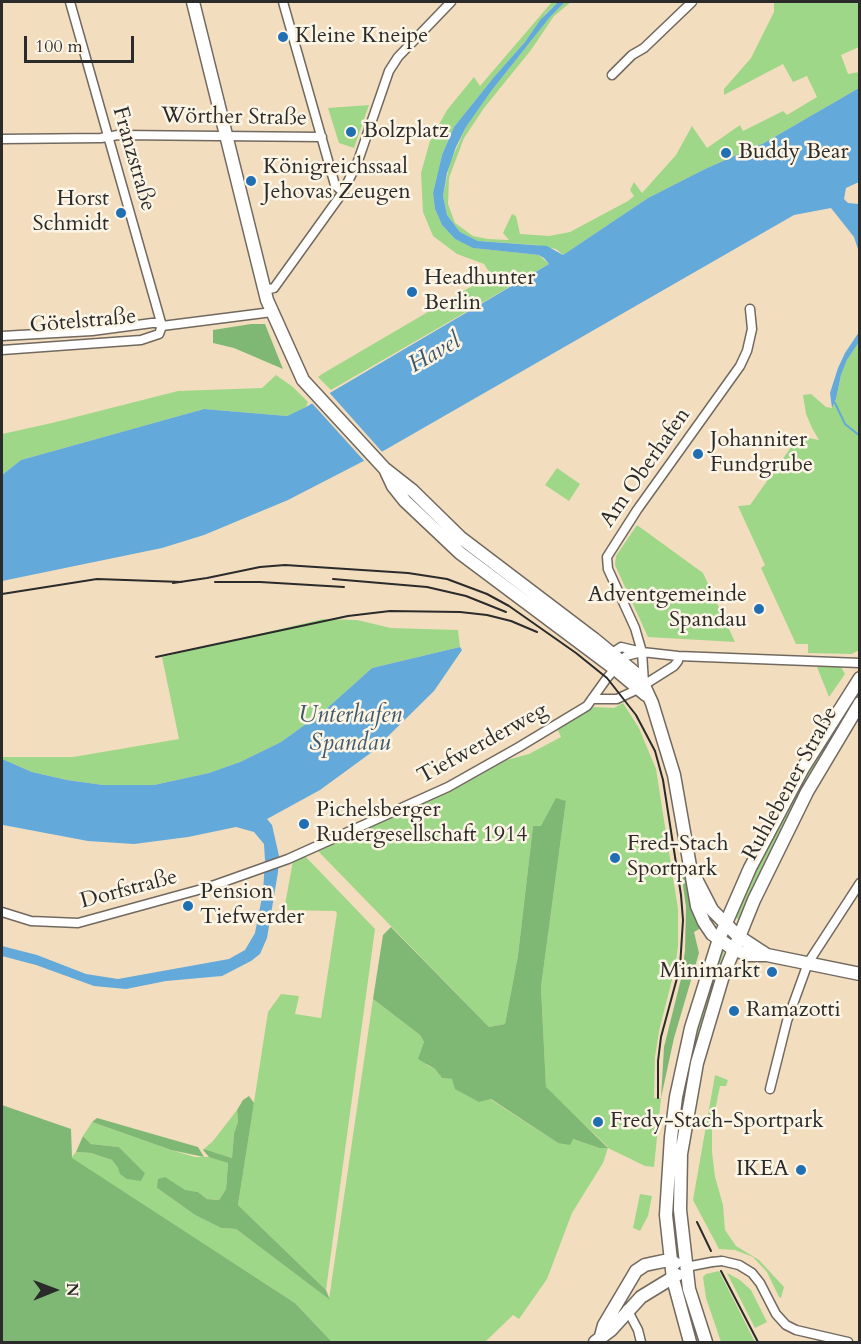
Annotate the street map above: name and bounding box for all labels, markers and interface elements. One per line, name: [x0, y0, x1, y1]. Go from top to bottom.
scale bar: [27, 24, 136, 62]
place label: Kleine Kneipe: [295, 24, 428, 50]
marker: Kleine Kneipe: [276, 30, 290, 44]
text: 100 m: [35, 34, 83, 59]
street label: Franzstraße: [106, 104, 160, 214]
street label: Wörther Straße: [161, 104, 307, 132]
place label: Bolzplatz: [363, 119, 449, 145]
marker: Bolzplatz: [344, 125, 358, 139]
place label: Buddy Bear: [738, 140, 848, 166]
marker: Buddy Bear: [719, 146, 733, 160]
place label: Königreichssaal Jehovas Zeugen: [263, 155, 411, 206]
marker: Königreichssaal Jehovas Zeugen: [244, 174, 258, 188]
place label: Horst Schmidt: [32, 187, 109, 238]
marker: Horst Schmidt: [114, 206, 128, 220]
place label: Headhunter Berlin: [424, 266, 535, 318]
marker: Headhunter Berlin: [405, 285, 419, 299]
street label: Götelstraße: [29, 304, 137, 340]
water label: Havel: [404, 328, 466, 380]
street label: Am Oberhafen: [595, 403, 697, 533]
place label: Johanniter Fundgrube: [710, 428, 813, 480]
marker: Johanniter Fundgrube: [691, 447, 705, 461]
place label: Adventgemeinde Spandau: [588, 583, 747, 634]
marker: Adventgemeinde Spandau: [752, 602, 766, 616]
street label: Tiefwerderweg: [413, 697, 553, 791]
water label: Unterhafen Spandau: [298, 702, 402, 758]
street label: Ruhlebener Straße: [738, 702, 844, 866]
place label: Pichelsberger Rudergesellschaft 1914: [316, 798, 528, 849]
marker: Pichelsberger Rudergesellschaft 1914: [297, 817, 311, 831]
place label: Fred-Stach Sportpark: [627, 832, 729, 884]
marker: Fred-Stach Sportpark: [608, 851, 622, 865]
street label: Dorfstraße: [78, 864, 180, 916]
place label: Pension Tiefwerder: [200, 880, 304, 932]
marker: Pension Tiefwerder: [181, 899, 195, 913]
place label: Minimarkt: [660, 959, 760, 985]
marker: Minimarkt: [765, 965, 779, 979]
place label: Ramazotti: [746, 998, 841, 1024]
marker: Ramazotti: [727, 1004, 741, 1018]
place label: Fredy-Stach-Sportpark: [610, 1109, 824, 1135]
marker: Fredy-Stach-Sportpark: [591, 1115, 605, 1129]
place label: IKEA: [736, 1157, 789, 1183]
marker: IKEA: [794, 1163, 808, 1177]
north arrow: [24, 1260, 84, 1320]
text: N: [61, 1283, 83, 1297]

